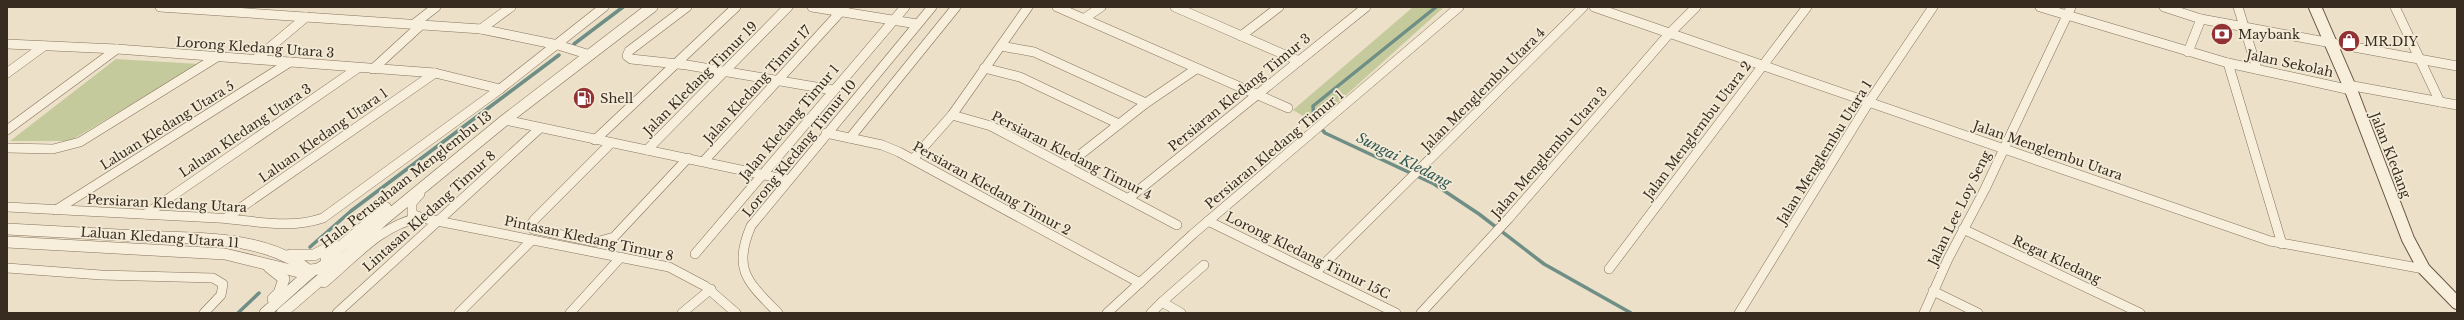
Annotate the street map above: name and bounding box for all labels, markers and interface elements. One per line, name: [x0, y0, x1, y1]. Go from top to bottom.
street label: Jalan Kledang Timur 19: [638, 18, 761, 140]
bank icon: Maybank: [2209, 21, 2235, 47]
street label: Jalan Kledang Timur 17: [700, 22, 814, 146]
street label: Jalan Menglembu Utara 4: [1416, 24, 1549, 156]
place label: Maybank: [2238, 26, 2300, 43]
shop icon: MR.DIY: [2336, 28, 2362, 54]
street label: Persiaran Kledang Timur 3: [1165, 30, 1314, 155]
street label: Lorong Kledang Utara 3: [175, 33, 335, 62]
place label: MR.DIY: [2364, 33, 2419, 50]
street label: Jalan Sekolah: [2243, 46, 2335, 81]
street label: Jalan Menglembu Utara 2: [1639, 58, 1755, 204]
street label: Jalan Kledang Timur 1: [736, 61, 842, 183]
street label: Lorong Kledang Timur 10: [739, 76, 860, 221]
street label: Laluan Kledang Utara 5: [97, 77, 237, 174]
street label: Jalan Menglembu Utara 1: [1772, 77, 1876, 229]
street label: Laluan Kledang Utara 3: [176, 80, 315, 181]
street label: Jalan Menglembu Utara 3: [1486, 83, 1611, 223]
street label: Laluan Kledang Utara 1: [256, 84, 391, 186]
fuel station icon: Shell: [571, 85, 597, 111]
street label: Persiaran Kledang Timur 1: [1201, 86, 1347, 212]
place label: Shell: [600, 90, 633, 107]
street label: Hala Perusahaan Menglembu 13: [317, 107, 495, 252]
street label: Persiaran Kledang Timur 4: [989, 107, 1155, 203]
street label: Jalan Kledang: [2366, 108, 2415, 201]
street label: Jalan Menglembu Utara: [1969, 116, 2126, 184]
water label: Sungai Kledang: [1353, 128, 1456, 192]
street label: Persiaran Kledang Timur 2: [910, 138, 1074, 239]
street label: Lintasan Kledang Timur 8: [359, 147, 499, 276]
street label: Jalan Lee Loy Seng: [1923, 148, 1995, 270]
street label: Persiaran Kledang Utara: [86, 191, 248, 216]
street label: Lorong Kledang Timur 15C: [1223, 208, 1393, 303]
street label: Pintasan Kledang Timur 8: [503, 212, 675, 265]
street label: Laluan Kledang Utara 11: [80, 223, 240, 252]
street label: Regat Kledang: [2010, 232, 2104, 287]

